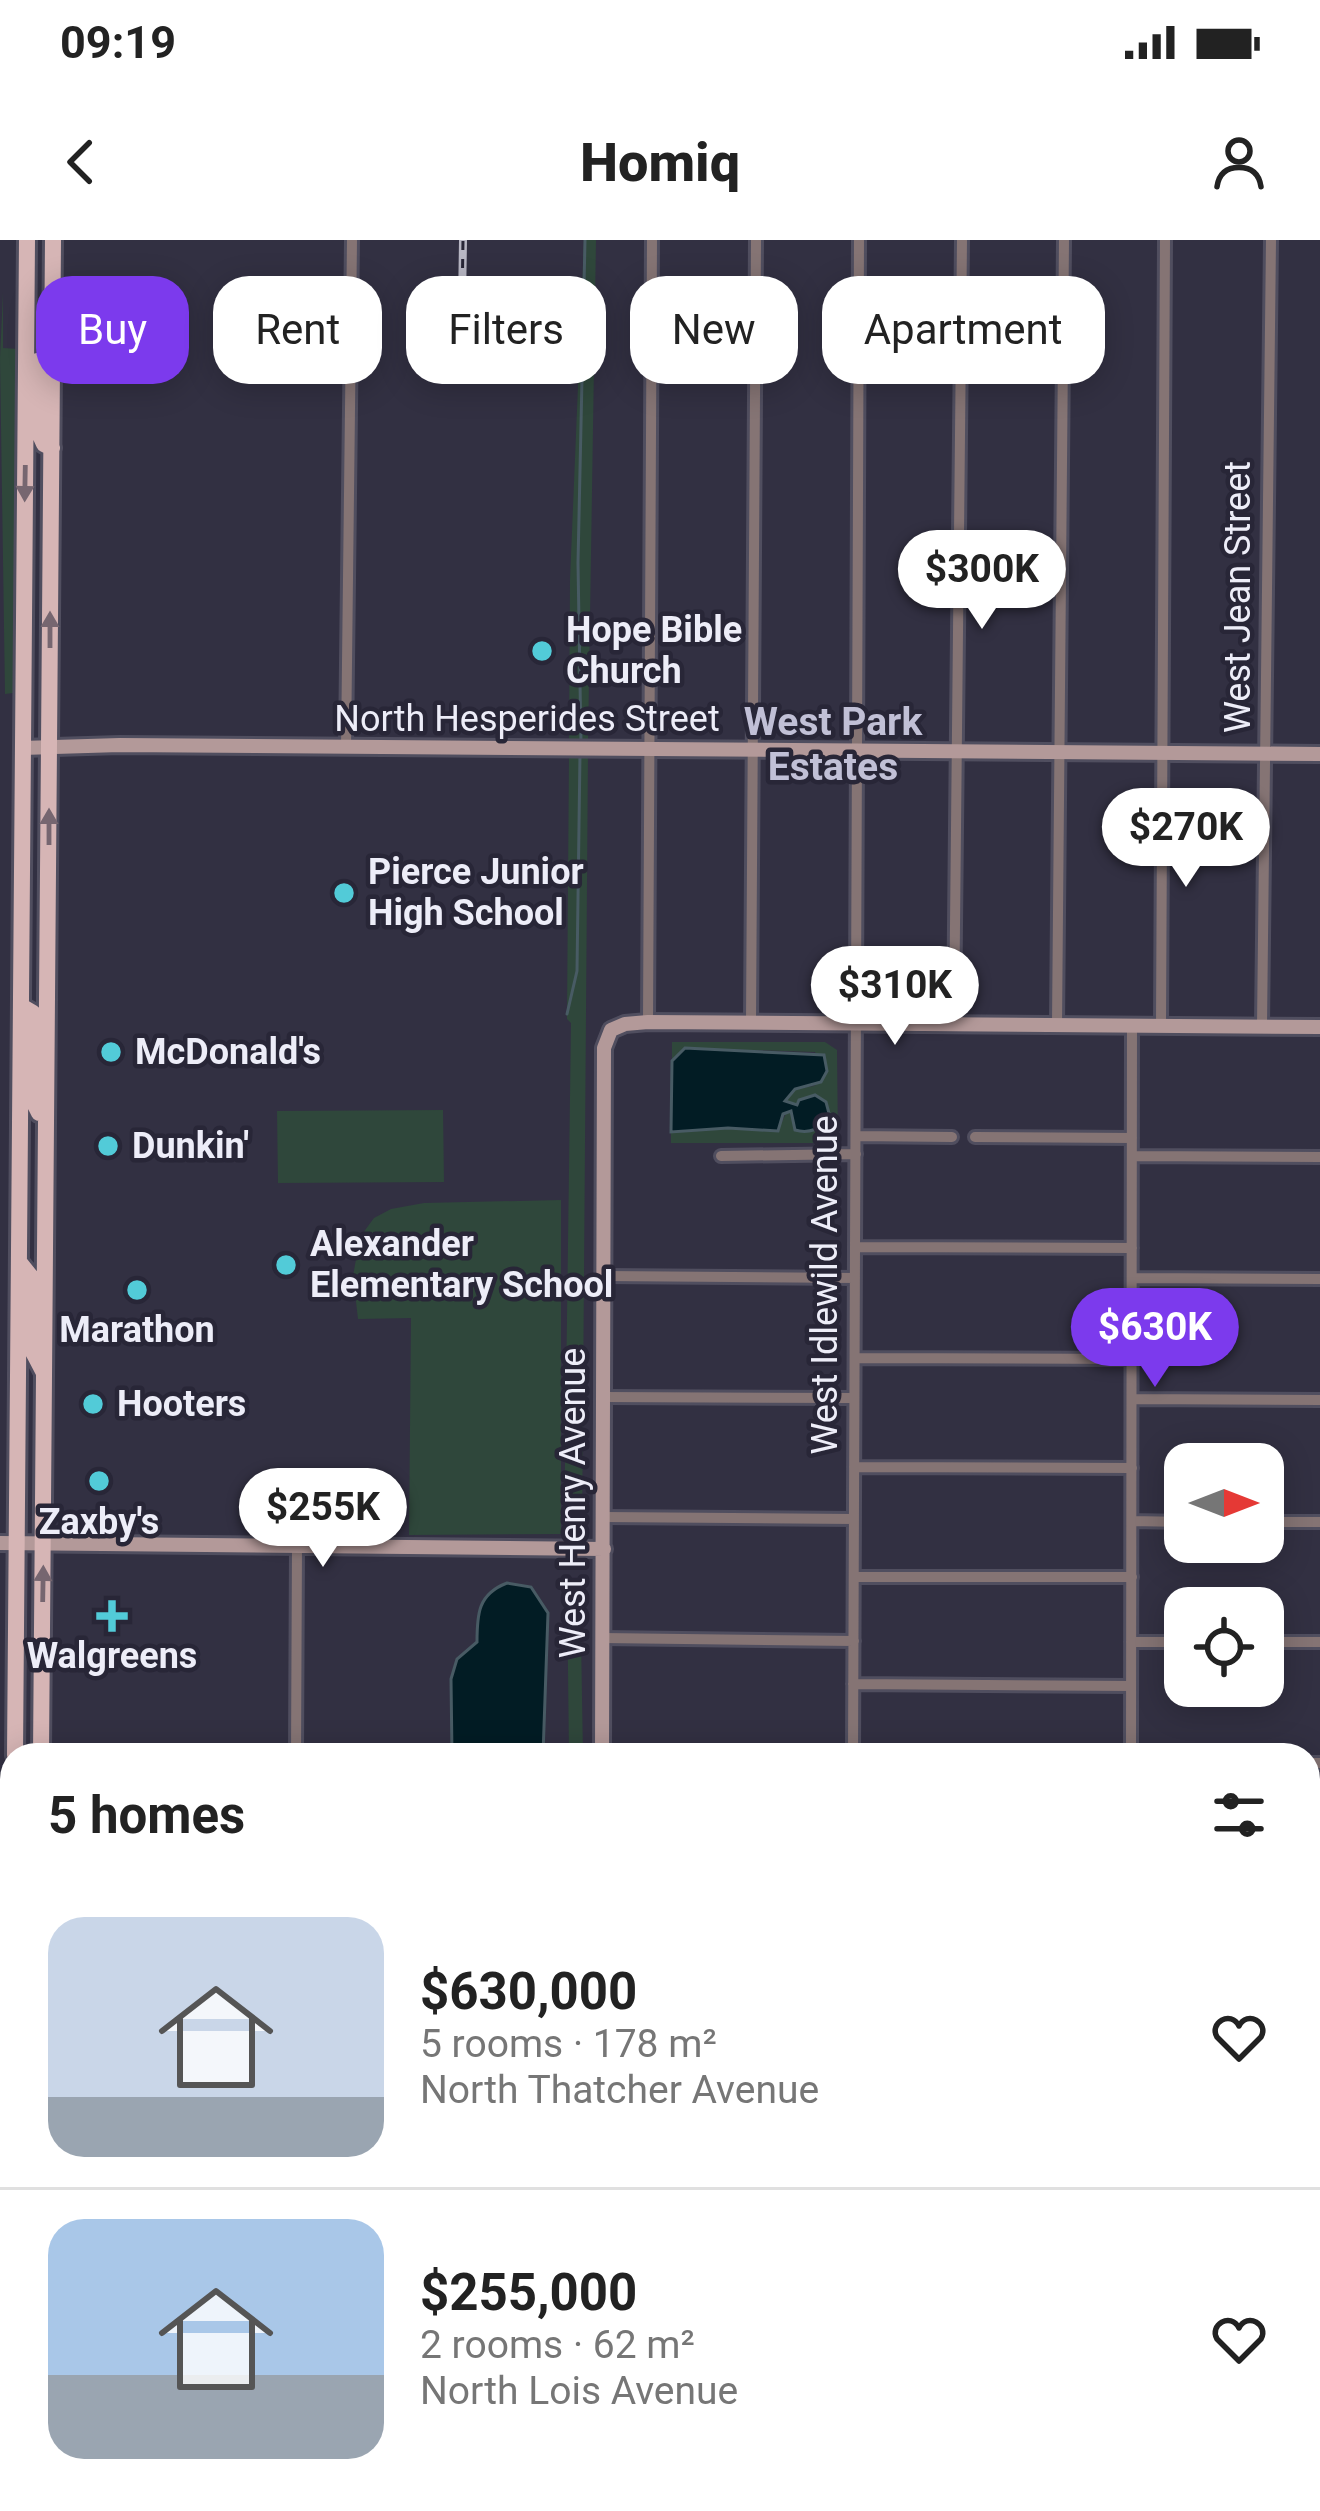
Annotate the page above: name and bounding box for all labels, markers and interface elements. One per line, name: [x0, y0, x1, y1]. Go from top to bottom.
text: 09:19: [60, 16, 176, 69]
icon: back: [48, 129, 114, 195]
icon: person: [1206, 129, 1272, 195]
text: Homiq: [580, 131, 740, 194]
chip: Buy: [36, 276, 189, 384]
chip: Rent: [213, 276, 382, 384]
chip: Filters: [406, 276, 606, 384]
chip: New: [630, 276, 798, 384]
chip: Apartment: [822, 276, 1105, 384]
street label: West Jean Street: [1217, 461, 1259, 733]
one-way arrow: [15, 465, 35, 503]
pin: $300K: [898, 530, 1066, 632]
text: $300K: [925, 546, 1039, 592]
place label: Hope Bible Church: [566, 609, 742, 692]
one-way arrow: [41, 610, 60, 648]
marker: Hope Bible Church: [529, 638, 555, 664]
street label: North Hesperides Street: [334, 698, 720, 740]
district label: West Park Estates: [744, 699, 923, 790]
pin: $270K: [1102, 788, 1270, 890]
text: $270K: [1129, 804, 1243, 850]
one-way arrow: [39, 807, 59, 845]
place label: Pierce Junior High School: [368, 851, 584, 934]
marker: Pierce Junior High School: [331, 880, 357, 906]
pin: $310K: [811, 946, 979, 1048]
text: $310K: [838, 962, 952, 1008]
place label: McDonald's: [135, 1031, 321, 1073]
marker: McDonald's: [98, 1039, 124, 1065]
street label: West Idlewild Avenue: [804, 1115, 846, 1455]
place label: Dunkin': [132, 1125, 249, 1167]
marker: Dunkin': [95, 1133, 121, 1159]
place label: Alexander Elementary School: [310, 1223, 613, 1306]
marker: Alexander Elementary School: [273, 1252, 299, 1278]
marker: Marathon: [124, 1277, 150, 1303]
pin: $630K: [1071, 1288, 1239, 1390]
text: $630K: [1098, 1304, 1212, 1350]
place label: Marathon: [59, 1309, 215, 1351]
street label: West Henry Avenue: [552, 1348, 594, 1658]
place label: Hooters: [117, 1383, 246, 1425]
marker: Hooters: [80, 1391, 106, 1417]
north arrow: [1164, 1443, 1284, 1563]
map controls: [1164, 1443, 1284, 1707]
marker: Zaxby's: [86, 1468, 112, 1494]
pin: $255K: [239, 1468, 407, 1570]
text: $255K: [266, 1484, 380, 1530]
place label: Zaxby's: [39, 1501, 159, 1543]
one-way arrow: [33, 1564, 53, 1602]
button: locate: [1164, 1587, 1284, 1707]
marker: Walgreens: [99, 1603, 125, 1629]
place label: Walgreens: [27, 1635, 197, 1677]
icon: filters: [1206, 1782, 1272, 1848]
text: 5 homes: [48, 1786, 245, 1845]
text: $630,000: [420, 1962, 637, 2021]
icon: home: [144, 1965, 288, 2109]
icon: heart: [1206, 2004, 1272, 2070]
text: 5 rooms · 178 m²: [420, 2021, 717, 2067]
text: North Thatcher Avenue: [420, 2067, 819, 2113]
text: $255,000: [420, 2263, 637, 2322]
icon: home: [144, 2267, 288, 2411]
icon: heart: [1206, 2306, 1272, 2372]
text: 2 rooms · 62 m²: [420, 2322, 695, 2368]
text: North Lois Avenue: [420, 2368, 738, 2414]

